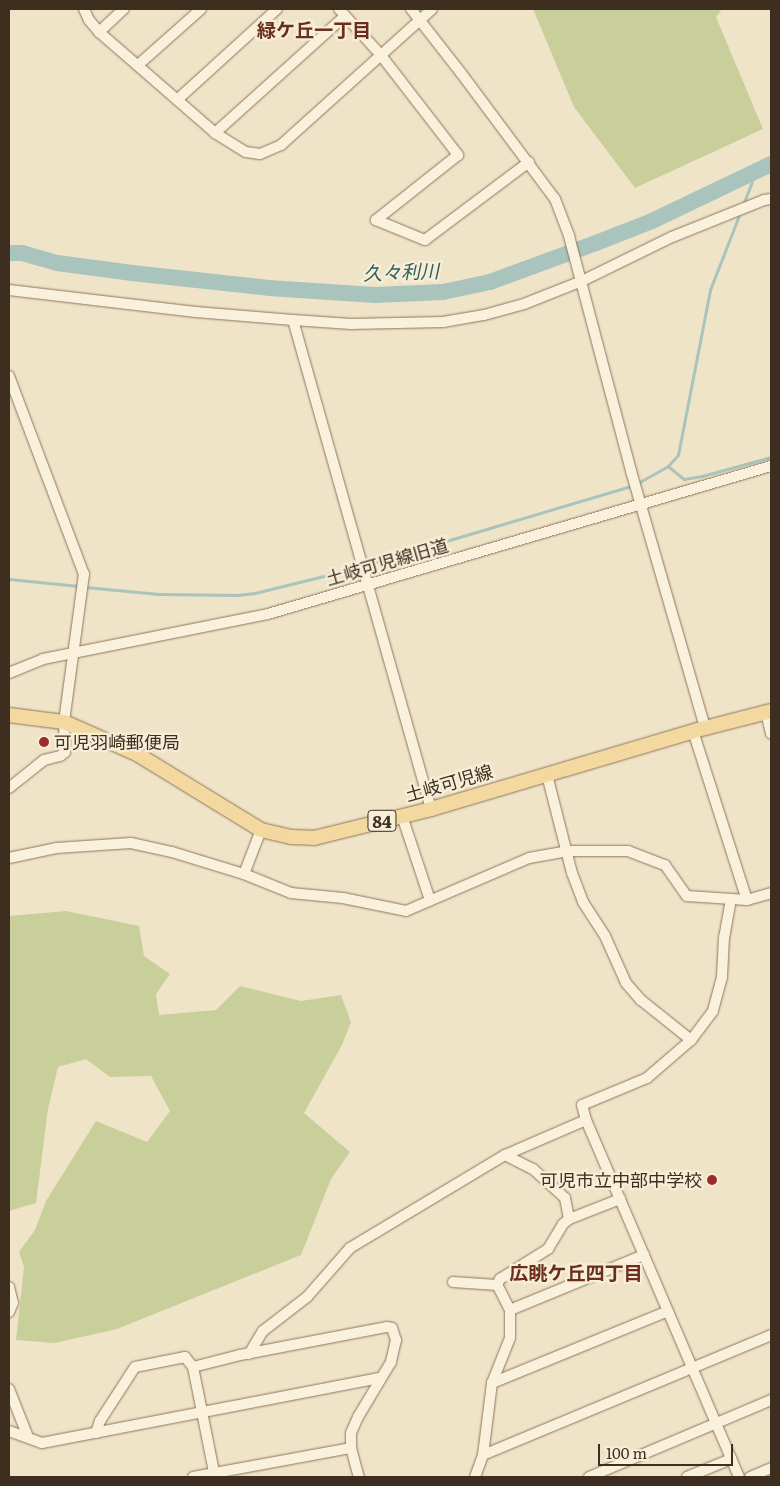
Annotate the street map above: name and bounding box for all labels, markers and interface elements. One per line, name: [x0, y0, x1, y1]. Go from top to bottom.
district label: 緑ケ丘一丁目: [257, 19, 371, 41]
water label: 久々利川: [363, 259, 439, 285]
street label: 土岐可児線旧道: [323, 534, 451, 590]
place label: 可児羽崎郵便局: [54, 731, 180, 753]
marker: 可児羽崎郵便局: [38, 736, 50, 748]
street label: 土岐可児線: [403, 760, 495, 806]
road number: 84: [367, 808, 397, 834]
place label: 可児市立中部中学校: [540, 1169, 702, 1191]
marker: 可児市立中部中学校: [706, 1174, 718, 1186]
district label: 広眺ケ丘四丁目: [510, 1262, 642, 1284]
scale bar: [600, 1434, 735, 1466]
text: 100 m: [606, 1441, 647, 1464]

